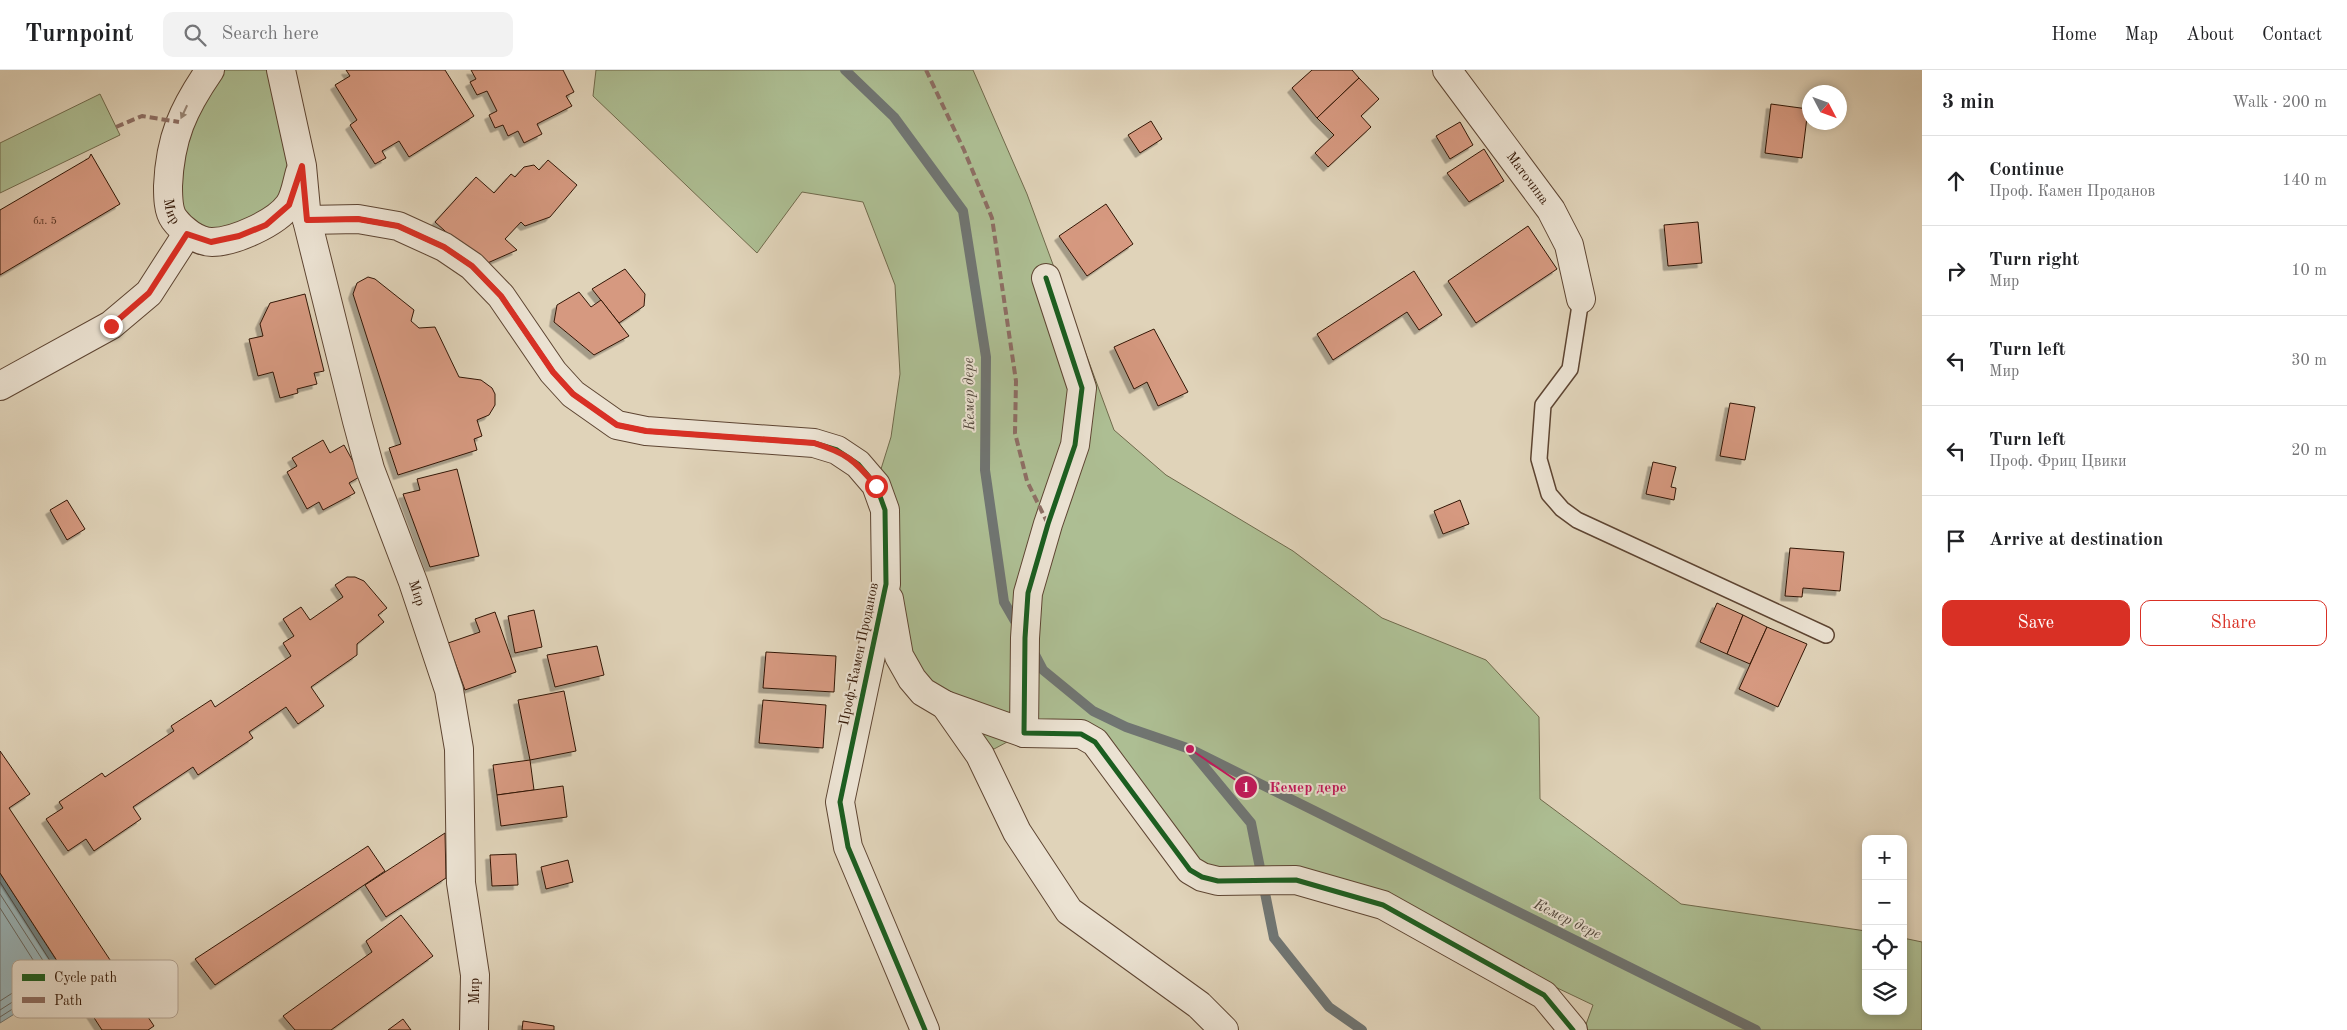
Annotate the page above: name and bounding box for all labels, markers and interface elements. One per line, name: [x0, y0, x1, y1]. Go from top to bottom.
search box: [163, 12, 513, 57]
icon: search: [181, 21, 209, 49]
text: Turnpoint: [25, 23, 133, 47]
text: Search here: [221, 25, 319, 44]
text: Home: [2051, 26, 2097, 44]
text: Map: [2125, 26, 2158, 44]
text: About: [2186, 26, 2234, 44]
text: Contact: [2262, 26, 2322, 44]
north arrow: [1802, 85, 1847, 130]
text: 3 min: [1942, 92, 1995, 113]
text: Walk · 200 m: [2232, 95, 2327, 111]
one-way arrow: [180, 105, 188, 119]
street label: Маточина: [1504, 150, 1551, 207]
text: Continue: [1989, 161, 2064, 180]
icon: ahead: [1942, 167, 1970, 195]
text: 140 m: [2282, 173, 2327, 189]
text: Проф. Камен Проданов: [1989, 184, 2155, 200]
street label: Мир: [161, 197, 182, 227]
house number: бл. 5: [33, 216, 57, 227]
text: Turn right: [1989, 251, 2079, 270]
icon: right: [1942, 257, 1970, 285]
text: 10 m: [2291, 263, 2327, 279]
text: Мир: [1989, 274, 2019, 290]
route end: [100, 315, 123, 338]
text: Turn left: [1989, 341, 2066, 360]
icon: left: [1942, 347, 1970, 375]
text: 30 m: [2291, 353, 2327, 369]
water label: Кемер дере: [962, 357, 978, 432]
text: Мир: [1989, 364, 2019, 380]
text: Turn left: [1989, 431, 2066, 450]
icon: left: [1942, 437, 1970, 465]
text: 20 m: [2291, 443, 2327, 459]
text: Проф. Фриц Цвики: [1989, 454, 2127, 470]
route start: [865, 475, 888, 498]
icon: arrive: [1942, 527, 1970, 555]
text: Arrive at destination: [1989, 531, 2163, 550]
street label: Мир: [406, 578, 428, 608]
street label: Проф. Камен Проданов: [837, 581, 882, 727]
button: Save: [1942, 600, 2130, 646]
button: Share: [2140, 600, 2327, 646]
callout: Кемер дере: [1234, 772, 1356, 802]
text: 1: [1242, 781, 1250, 796]
text: Кемер дере: [1269, 781, 1347, 796]
map controls: [1862, 835, 1907, 1015]
button: +: [1862, 835, 1907, 880]
button: −: [1862, 880, 1907, 925]
water label: Кемер дере: [1530, 897, 1603, 943]
button: locate: [1862, 925, 1907, 970]
legend: [12, 960, 178, 1018]
button: layers: [1862, 970, 1907, 1015]
text: Cycle path: [54, 971, 117, 985]
street label: Мир: [468, 978, 482, 1004]
text: Path: [54, 994, 83, 1008]

